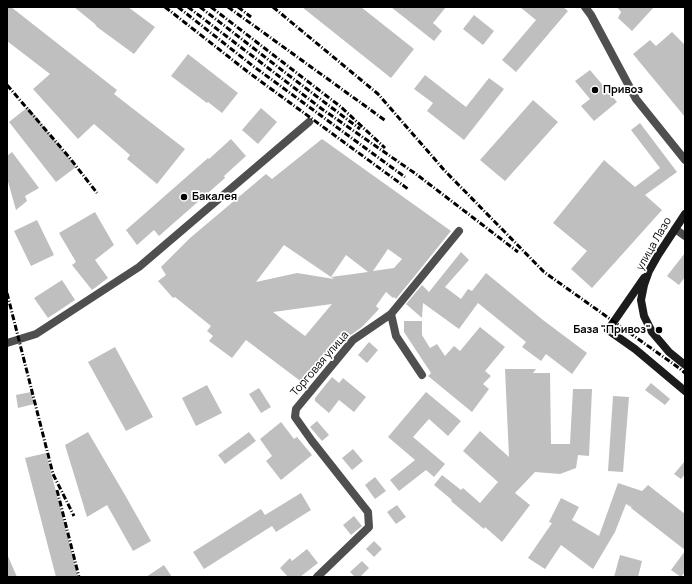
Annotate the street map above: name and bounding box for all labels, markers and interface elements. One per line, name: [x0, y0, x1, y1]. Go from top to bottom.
place label: Привоз: [603, 83, 643, 97]
marker: Привоз: [590, 85, 600, 95]
place label: Бакалея: [192, 190, 237, 204]
marker: Бакалея: [179, 192, 189, 202]
street label: улица Лазо: [633, 215, 675, 273]
place label: База "Привоз": [573, 323, 651, 337]
marker: База "Привоз": [654, 325, 664, 335]
street label: Торговая улица: [288, 329, 352, 399]

